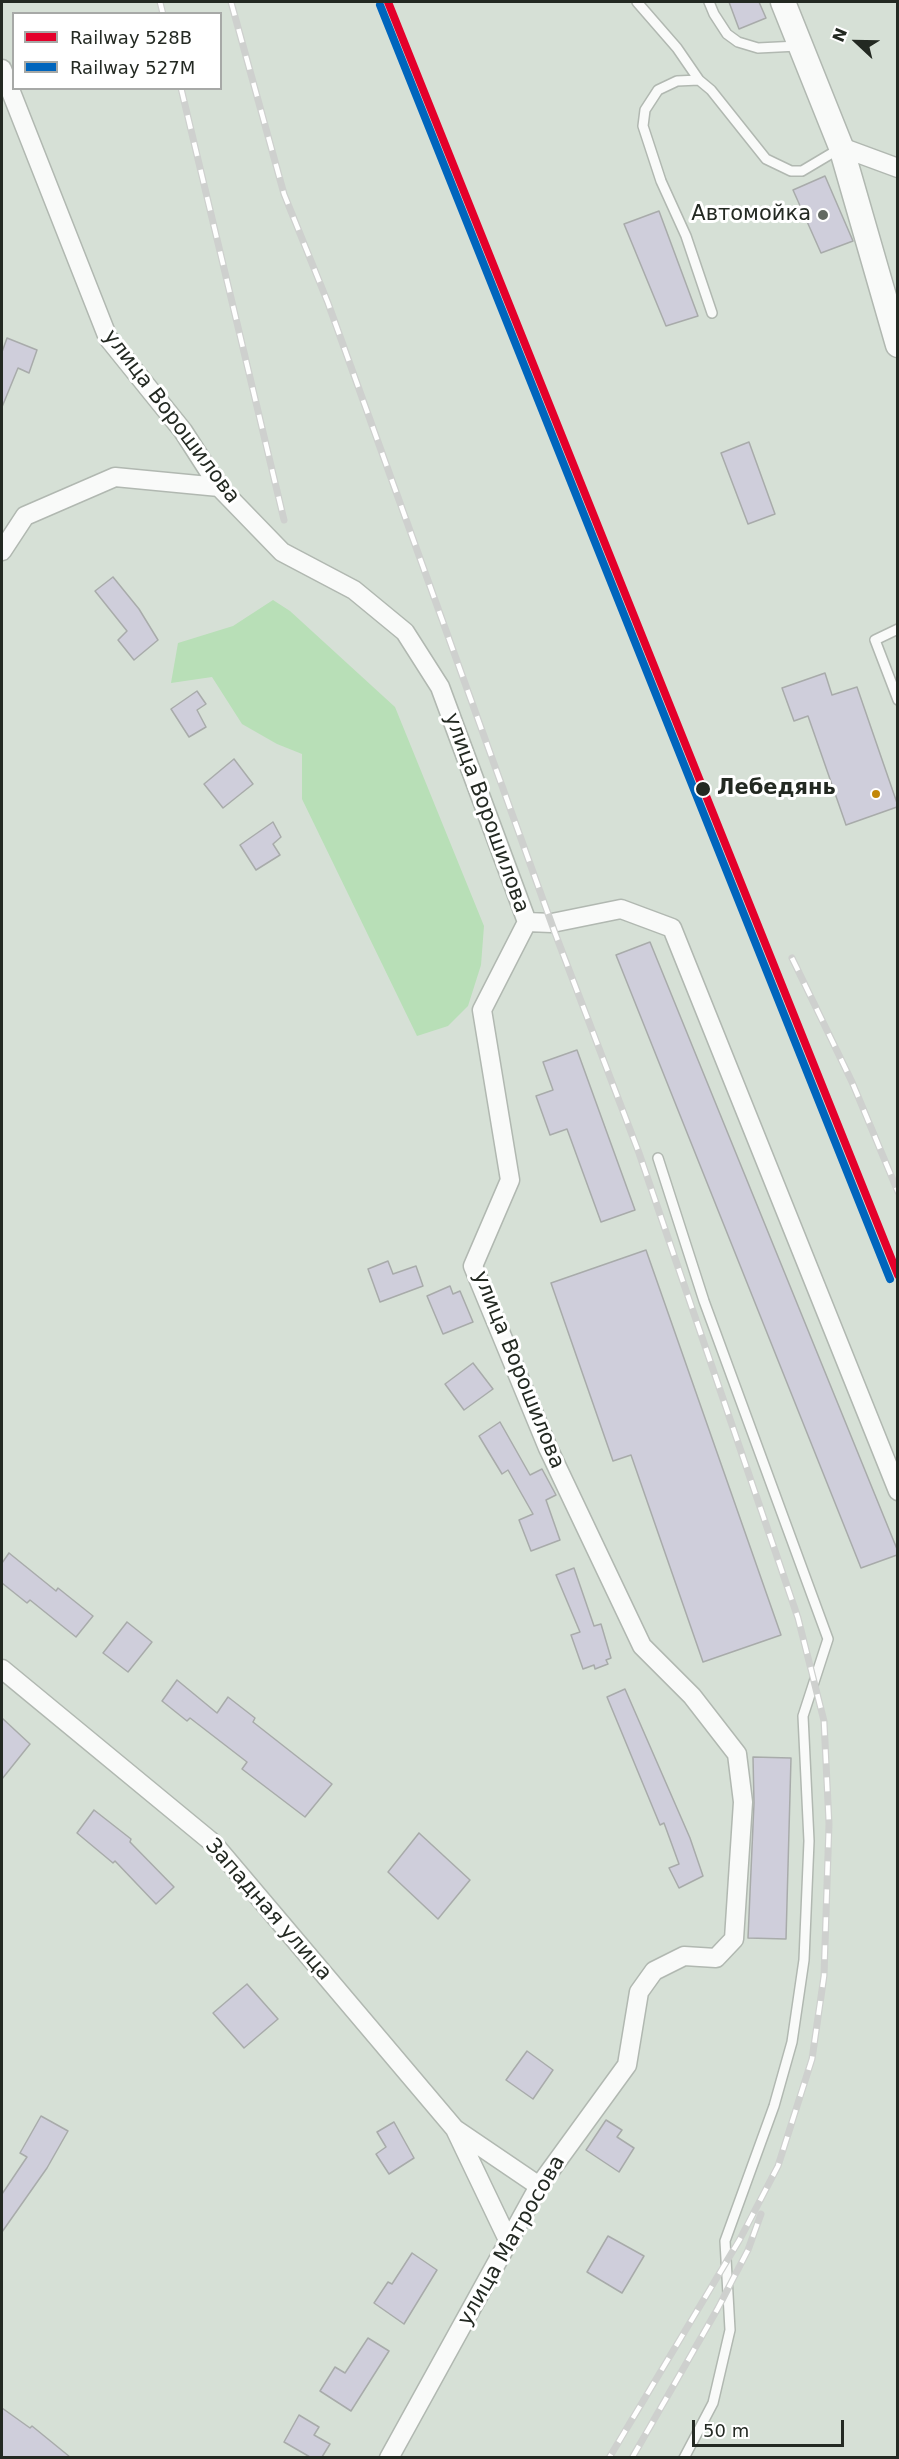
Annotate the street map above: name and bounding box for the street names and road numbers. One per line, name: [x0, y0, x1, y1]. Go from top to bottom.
street label: улица Ворошилова: [97, 325, 245, 509]
street label: улица Ворошилова: [438, 709, 534, 917]
street label: улица Ворошилова: [467, 1267, 569, 1473]
street label: Западная улица: [199, 1834, 337, 1986]
street label: улица Матросова: [453, 2151, 571, 2331]

